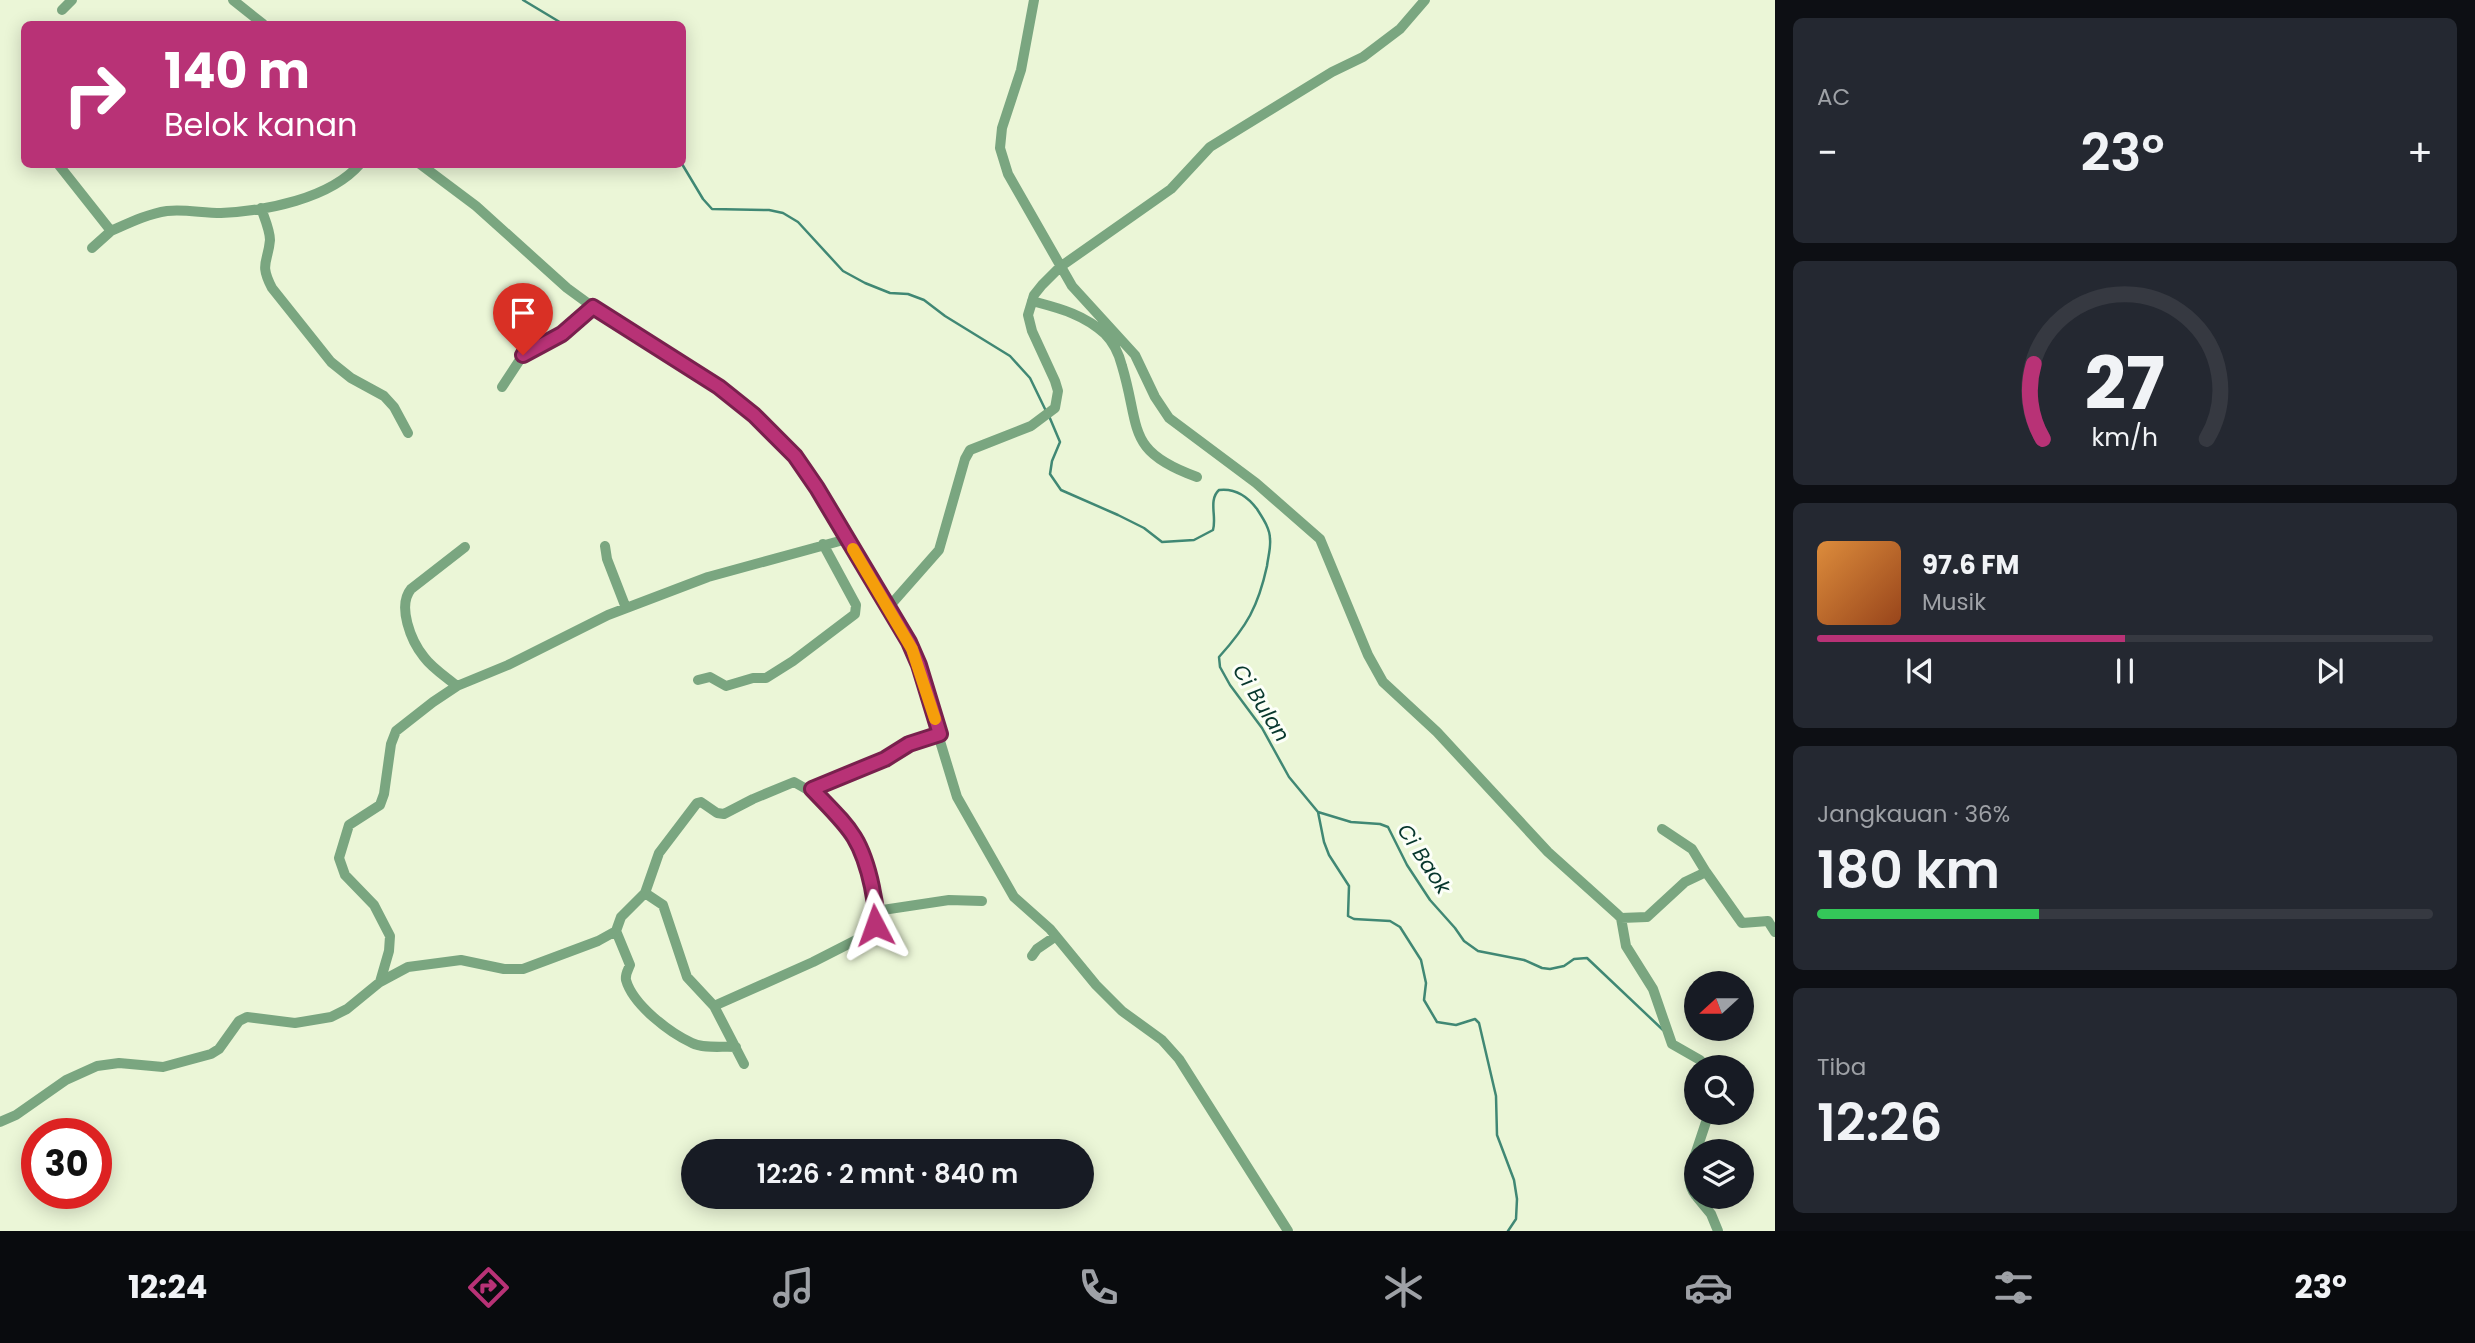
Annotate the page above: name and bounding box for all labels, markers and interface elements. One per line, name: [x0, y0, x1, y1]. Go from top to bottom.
text: 140 m: [164, 37, 310, 105]
icon: right: [49, 49, 140, 140]
text: AC: [1817, 81, 1850, 113]
text: Belok kanan: [164, 102, 358, 147]
text: 23°: [2080, 116, 2165, 189]
text: −: [1817, 126, 1838, 179]
text: +: [2407, 126, 2433, 179]
pin: [493, 283, 553, 355]
icon: arrive: [504, 294, 542, 332]
text: 27: [2085, 333, 2165, 434]
text: km/h: [2092, 420, 2158, 455]
text: 97.6 FM: [1922, 547, 2019, 583]
text: Musik: [1922, 586, 1986, 618]
icon: previous: [1901, 652, 1939, 690]
icon: pause: [2106, 652, 2144, 690]
icon: next: [2311, 652, 2349, 690]
water label: Ci Bulan: [1226, 658, 1297, 747]
text: Jangkauan · 36%: [1817, 798, 2010, 830]
water label: Ci Baok: [1391, 818, 1459, 901]
text: 180 km: [1817, 833, 2000, 906]
position arrow: [838, 888, 912, 962]
north arrow: [1684, 971, 1754, 1041]
map controls: [1684, 971, 1754, 1209]
text: Tiba: [1817, 1051, 1866, 1083]
button: search: [1684, 1055, 1754, 1125]
text: 12:26: [1817, 1086, 1942, 1159]
speed limit sign: 30: [21, 1118, 112, 1209]
button: layers: [1684, 1139, 1754, 1209]
text: 12:26 · 2 mnt · 840 m: [757, 1156, 1018, 1192]
icon: directions: [464, 1263, 513, 1312]
icon: music: [769, 1263, 818, 1312]
icon: phone: [1074, 1263, 1123, 1312]
icon: climate: [1379, 1263, 1428, 1312]
icon: car: [1684, 1263, 1733, 1312]
icon: filters: [1989, 1263, 2038, 1312]
text: 12:24: [128, 1264, 207, 1309]
text: 23°: [2294, 1264, 2347, 1309]

